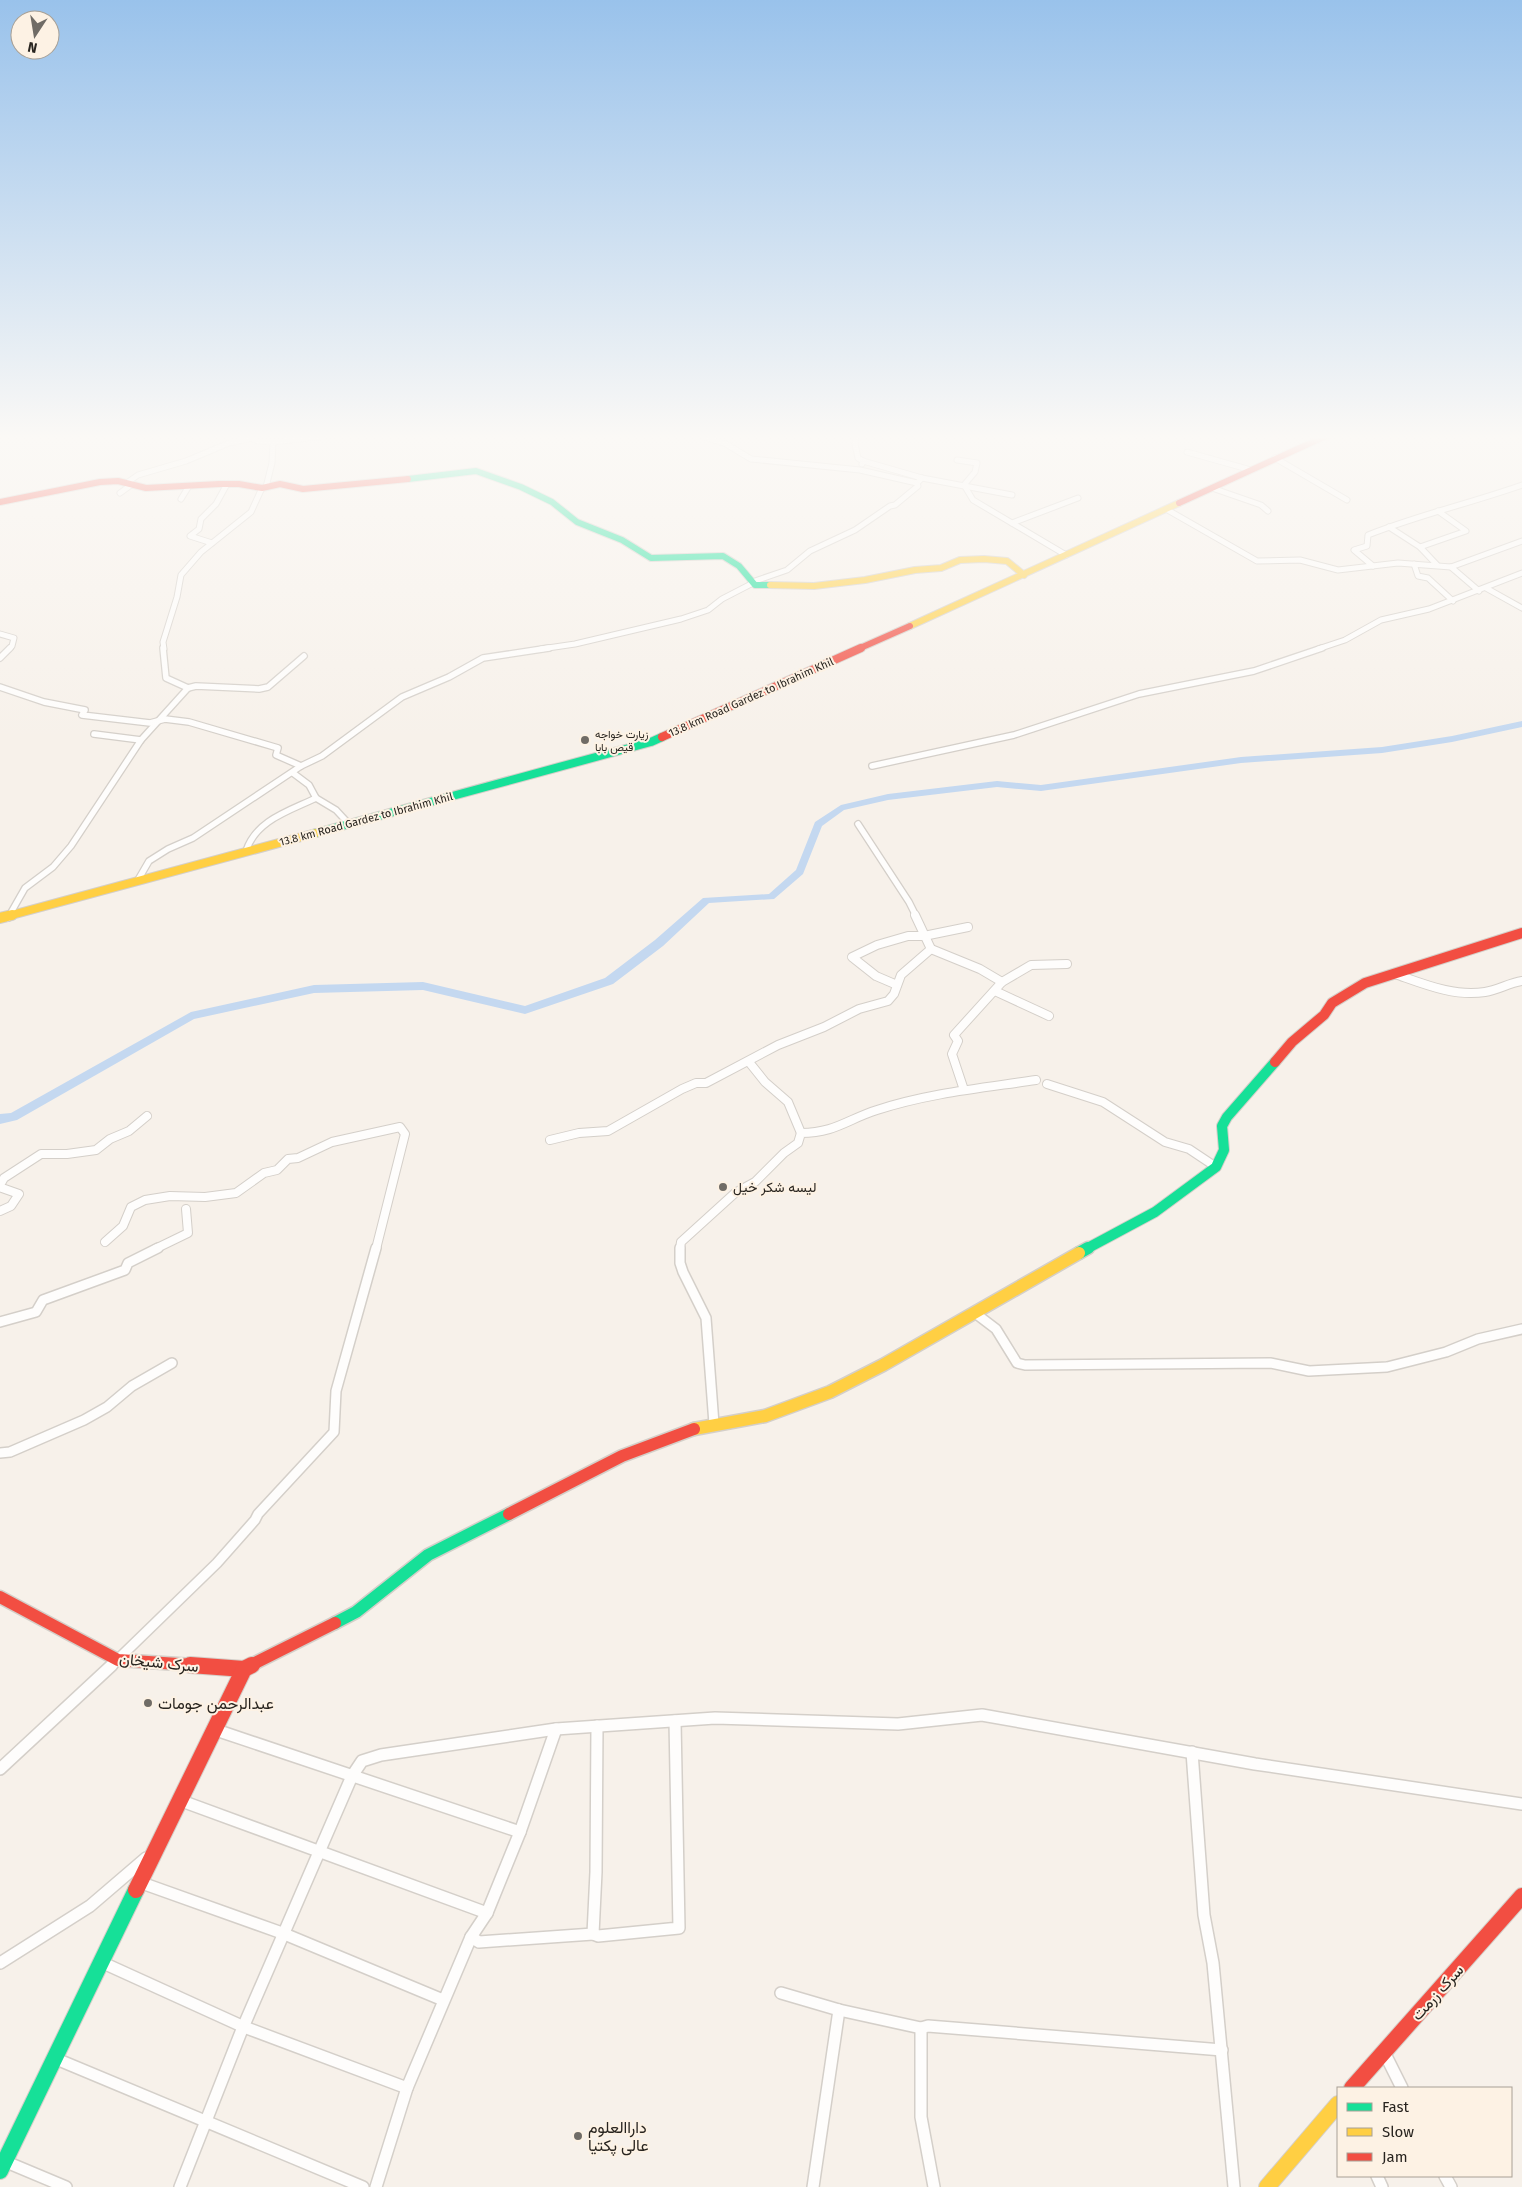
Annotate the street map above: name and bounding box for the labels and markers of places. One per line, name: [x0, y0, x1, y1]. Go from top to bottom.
place label: زیارت خواجه قیص بابا: [595, 728, 649, 754]
marker: زیارت خواجه قیص بابا: [579, 734, 591, 746]
place label: لیسه شکر خیل: [733, 1179, 817, 1196]
marker: لیسه شکر خیل: [717, 1181, 729, 1193]
place label: عبدالرحمن جومات: [158, 1694, 274, 1714]
marker: عبدالرحمن جومات: [142, 1697, 154, 1709]
place label: داراالعلوم عالی پکتیا: [588, 2118, 649, 2157]
marker: داراالعلوم عالی پکتیا: [572, 2130, 584, 2142]

